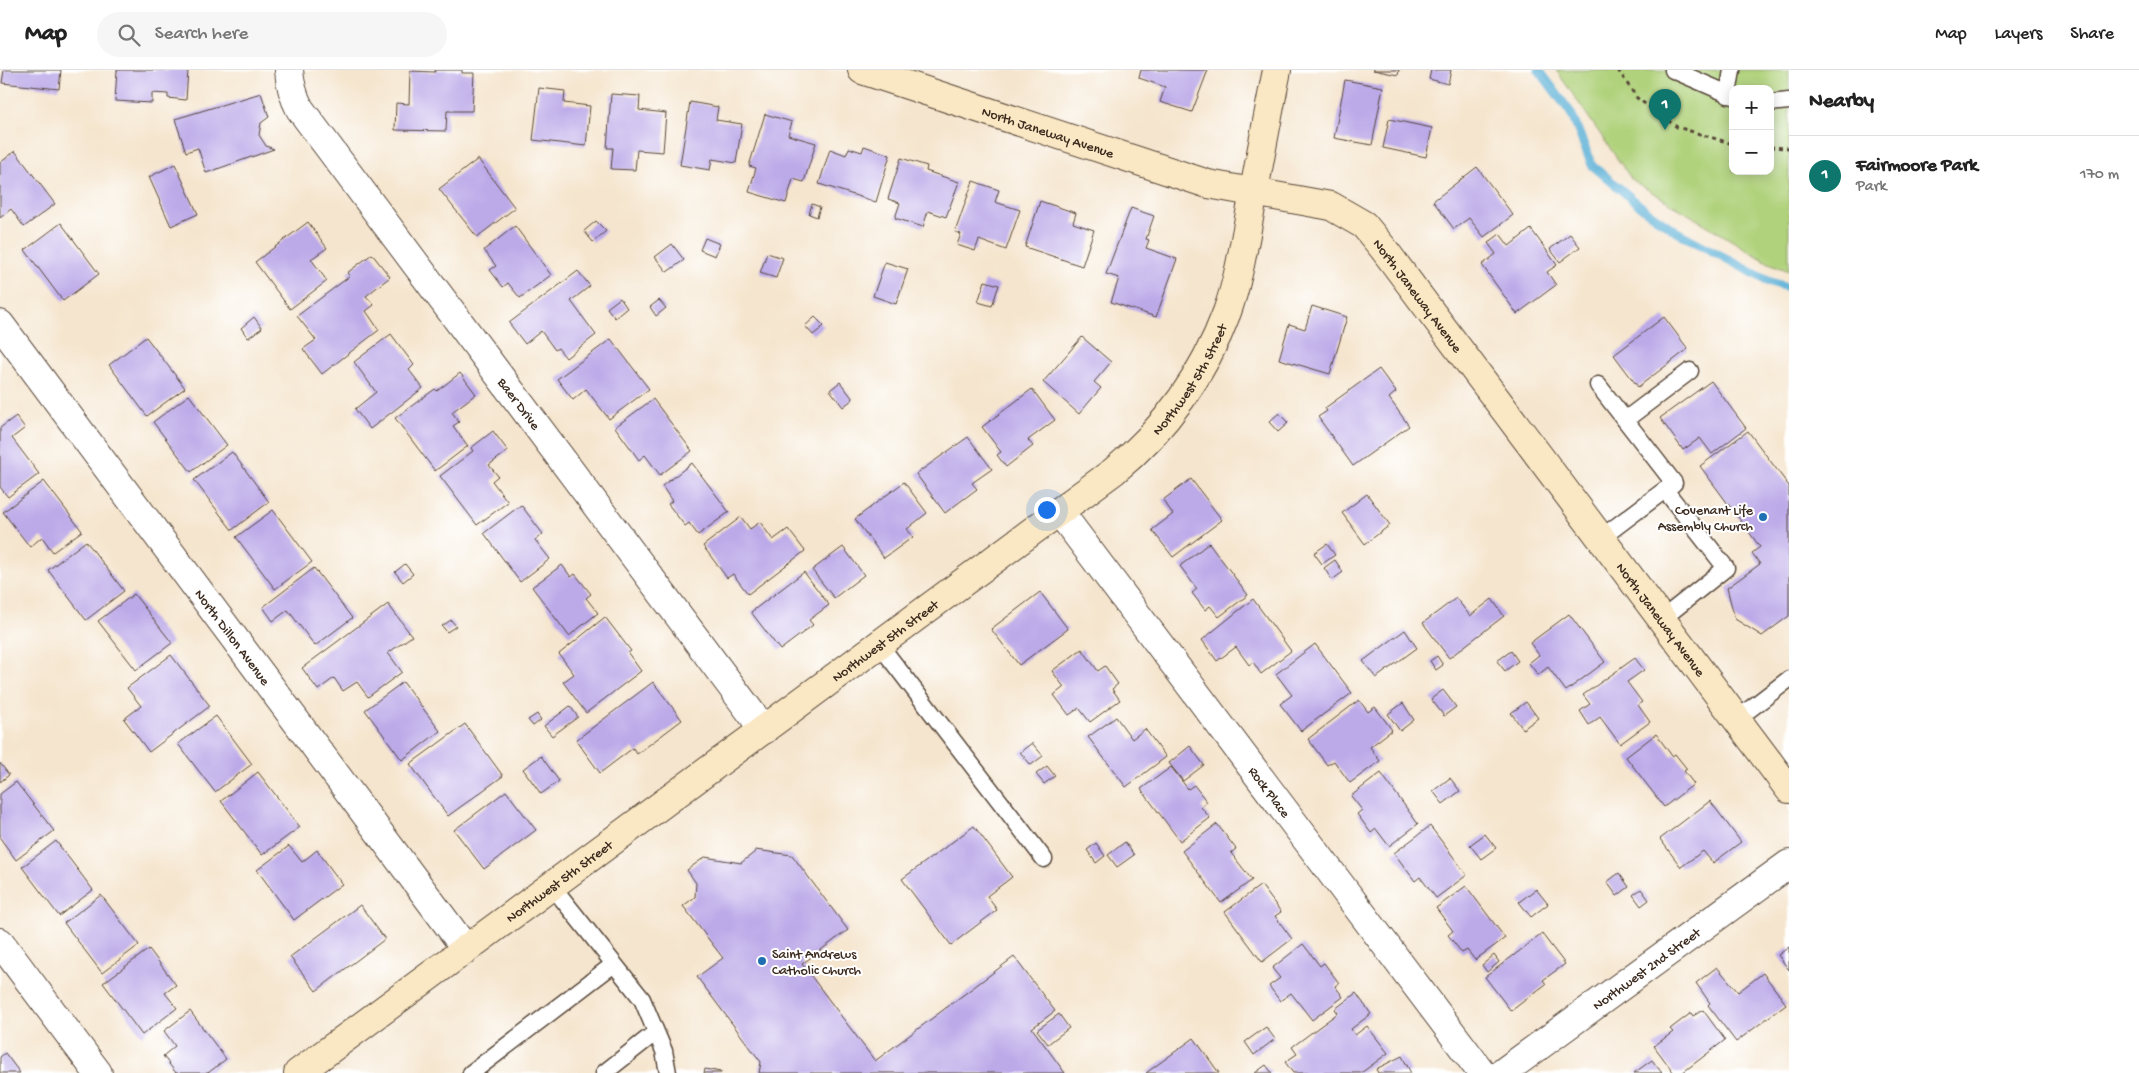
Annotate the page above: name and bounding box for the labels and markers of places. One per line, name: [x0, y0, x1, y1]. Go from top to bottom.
pin: 1: [1649, 89, 1681, 130]
place label: Covenant Life Assembly Church: [1658, 503, 1754, 536]
marker: Covenant Life Assembly Church: [1757, 511, 1769, 523]
place label: Saint Andrews Catholic Church: [772, 947, 861, 980]
marker: Saint Andrews Catholic Church: [756, 955, 768, 967]

